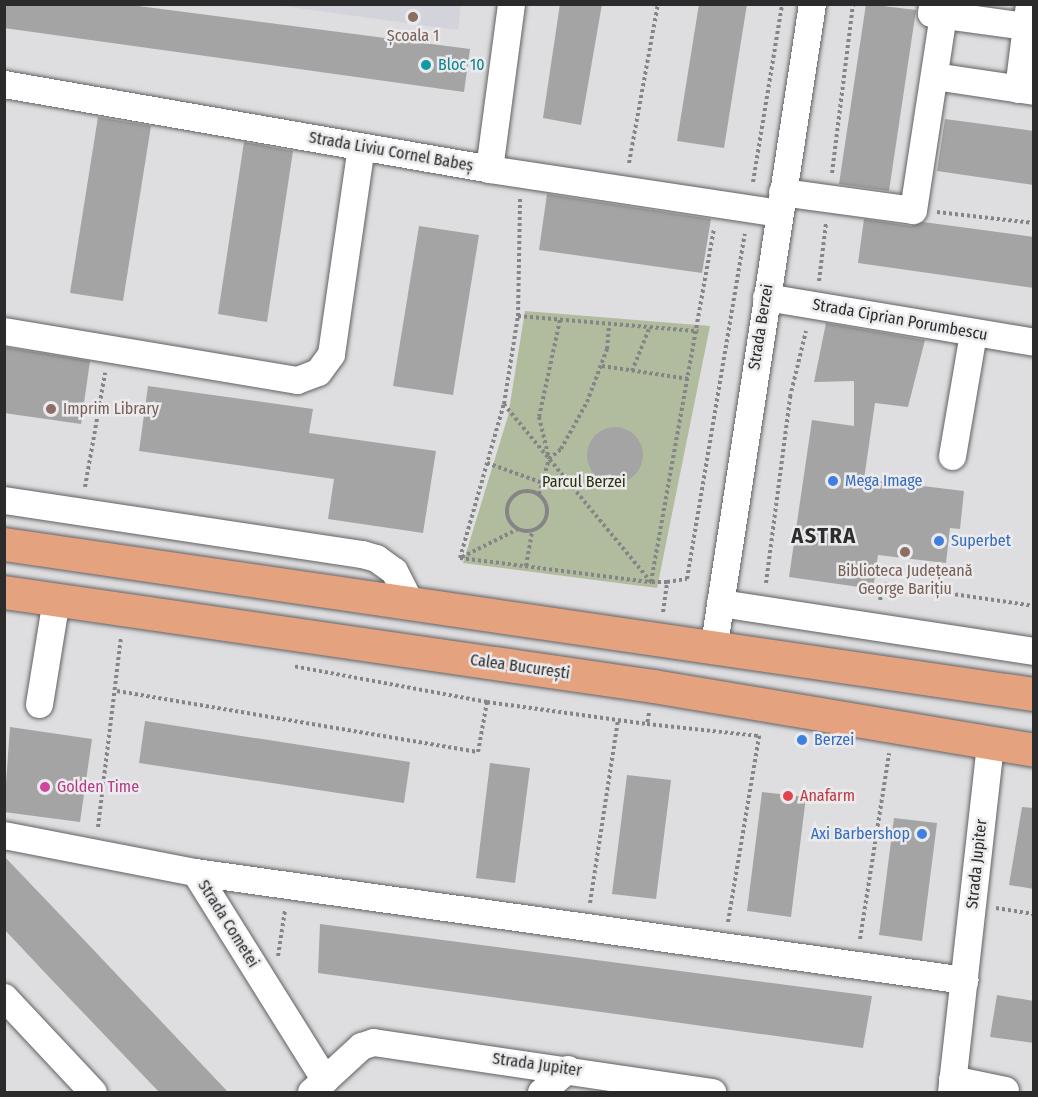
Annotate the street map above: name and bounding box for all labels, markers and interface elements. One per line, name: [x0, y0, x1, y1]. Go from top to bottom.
marker: Școala 1: [406, 10, 420, 24]
place label: Școala 1: [387, 26, 439, 46]
place label: Bloc 10: [438, 55, 484, 75]
marker: Bloc 10: [419, 58, 433, 72]
street label: Strada Liviu Cornel Babeș: [307, 128, 475, 176]
street label: Strada Berzei: [745, 283, 777, 371]
street label: Strada Ciprian Porumbescu: [811, 295, 989, 345]
place label: Imprim Library: [63, 399, 159, 419]
marker: Imprim Library: [44, 402, 58, 416]
place label: Mega Image: [845, 471, 922, 491]
park label: Parcul Berzei: [542, 472, 626, 492]
marker: Mega Image: [826, 474, 840, 488]
district label: ASTRA: [791, 523, 857, 549]
place label: Superbet: [951, 531, 1011, 551]
marker: Superbet: [932, 534, 946, 548]
marker: Biblioteca Județeană George Barițiu: [898, 545, 912, 559]
place label: Biblioteca Județeană George Barițiu: [837, 561, 973, 599]
street label: Calea București: [469, 651, 571, 683]
place label: Berzei: [814, 730, 854, 750]
marker: Berzei: [795, 733, 809, 747]
place label: Golden Time: [57, 777, 139, 797]
marker: Golden Time: [38, 780, 52, 794]
place label: Anafarm: [800, 786, 855, 806]
marker: Anafarm: [781, 789, 795, 803]
street label: Strada Jupiter: [963, 818, 991, 910]
place label: Axi Barbershop: [811, 824, 910, 844]
marker: Axi Barbershop: [915, 827, 929, 841]
street label: Strada Cometei: [193, 877, 263, 971]
street label: Strada Jupiter: [491, 1049, 583, 1081]

